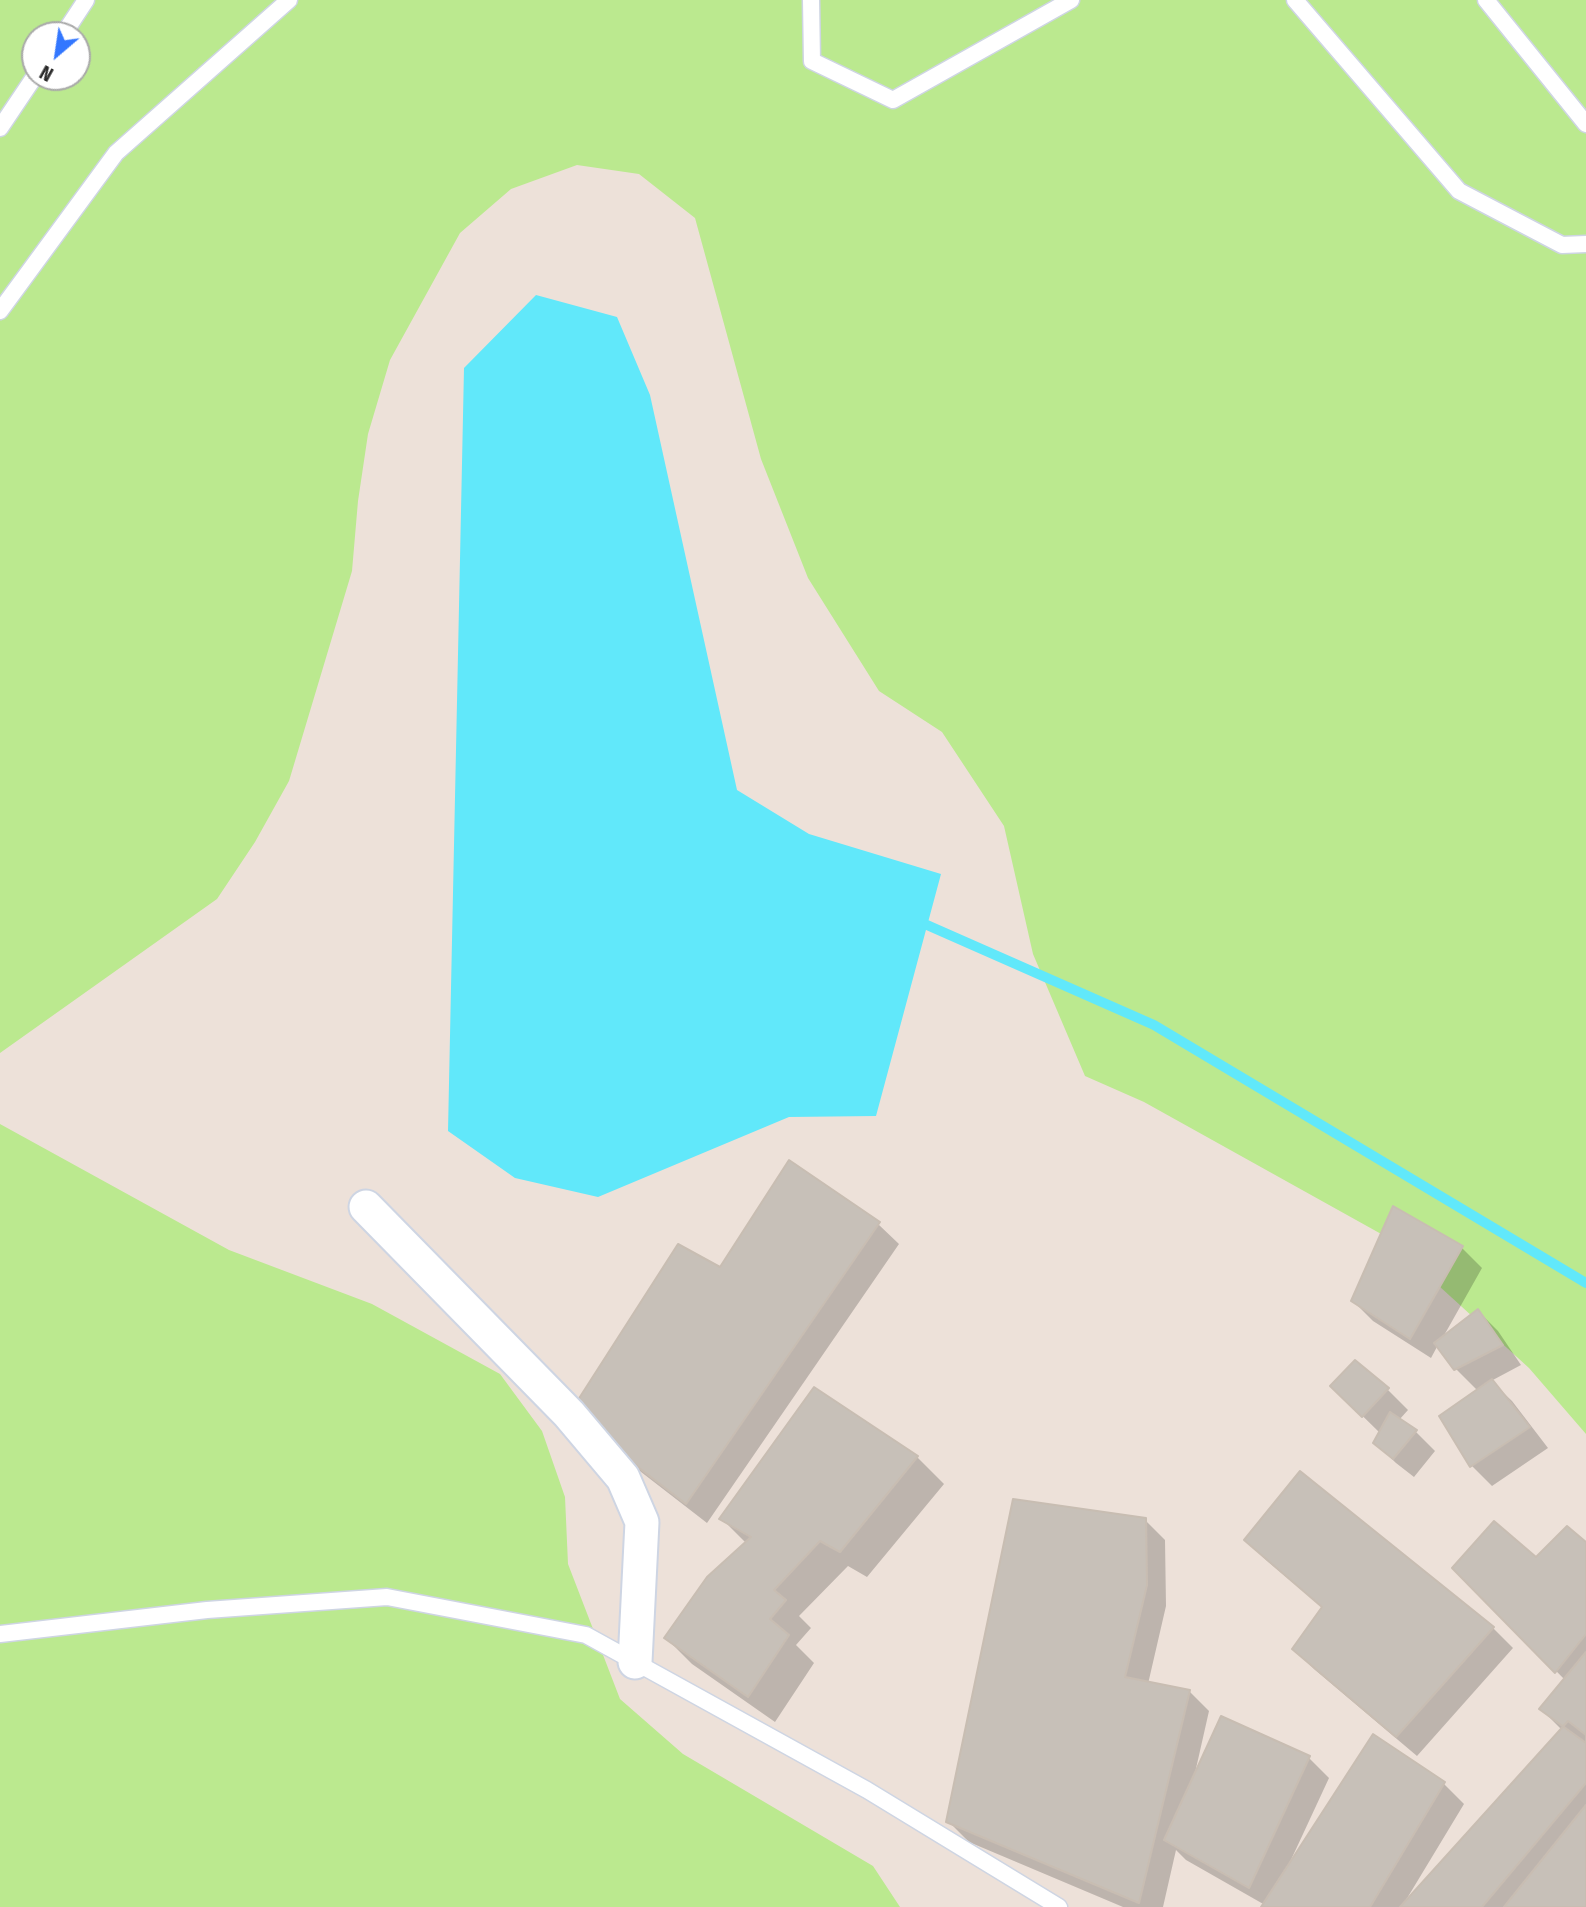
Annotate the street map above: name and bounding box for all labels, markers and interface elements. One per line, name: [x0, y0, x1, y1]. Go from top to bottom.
north arrow: [21, 21, 91, 91]
text: N: [36, 60, 57, 86]

